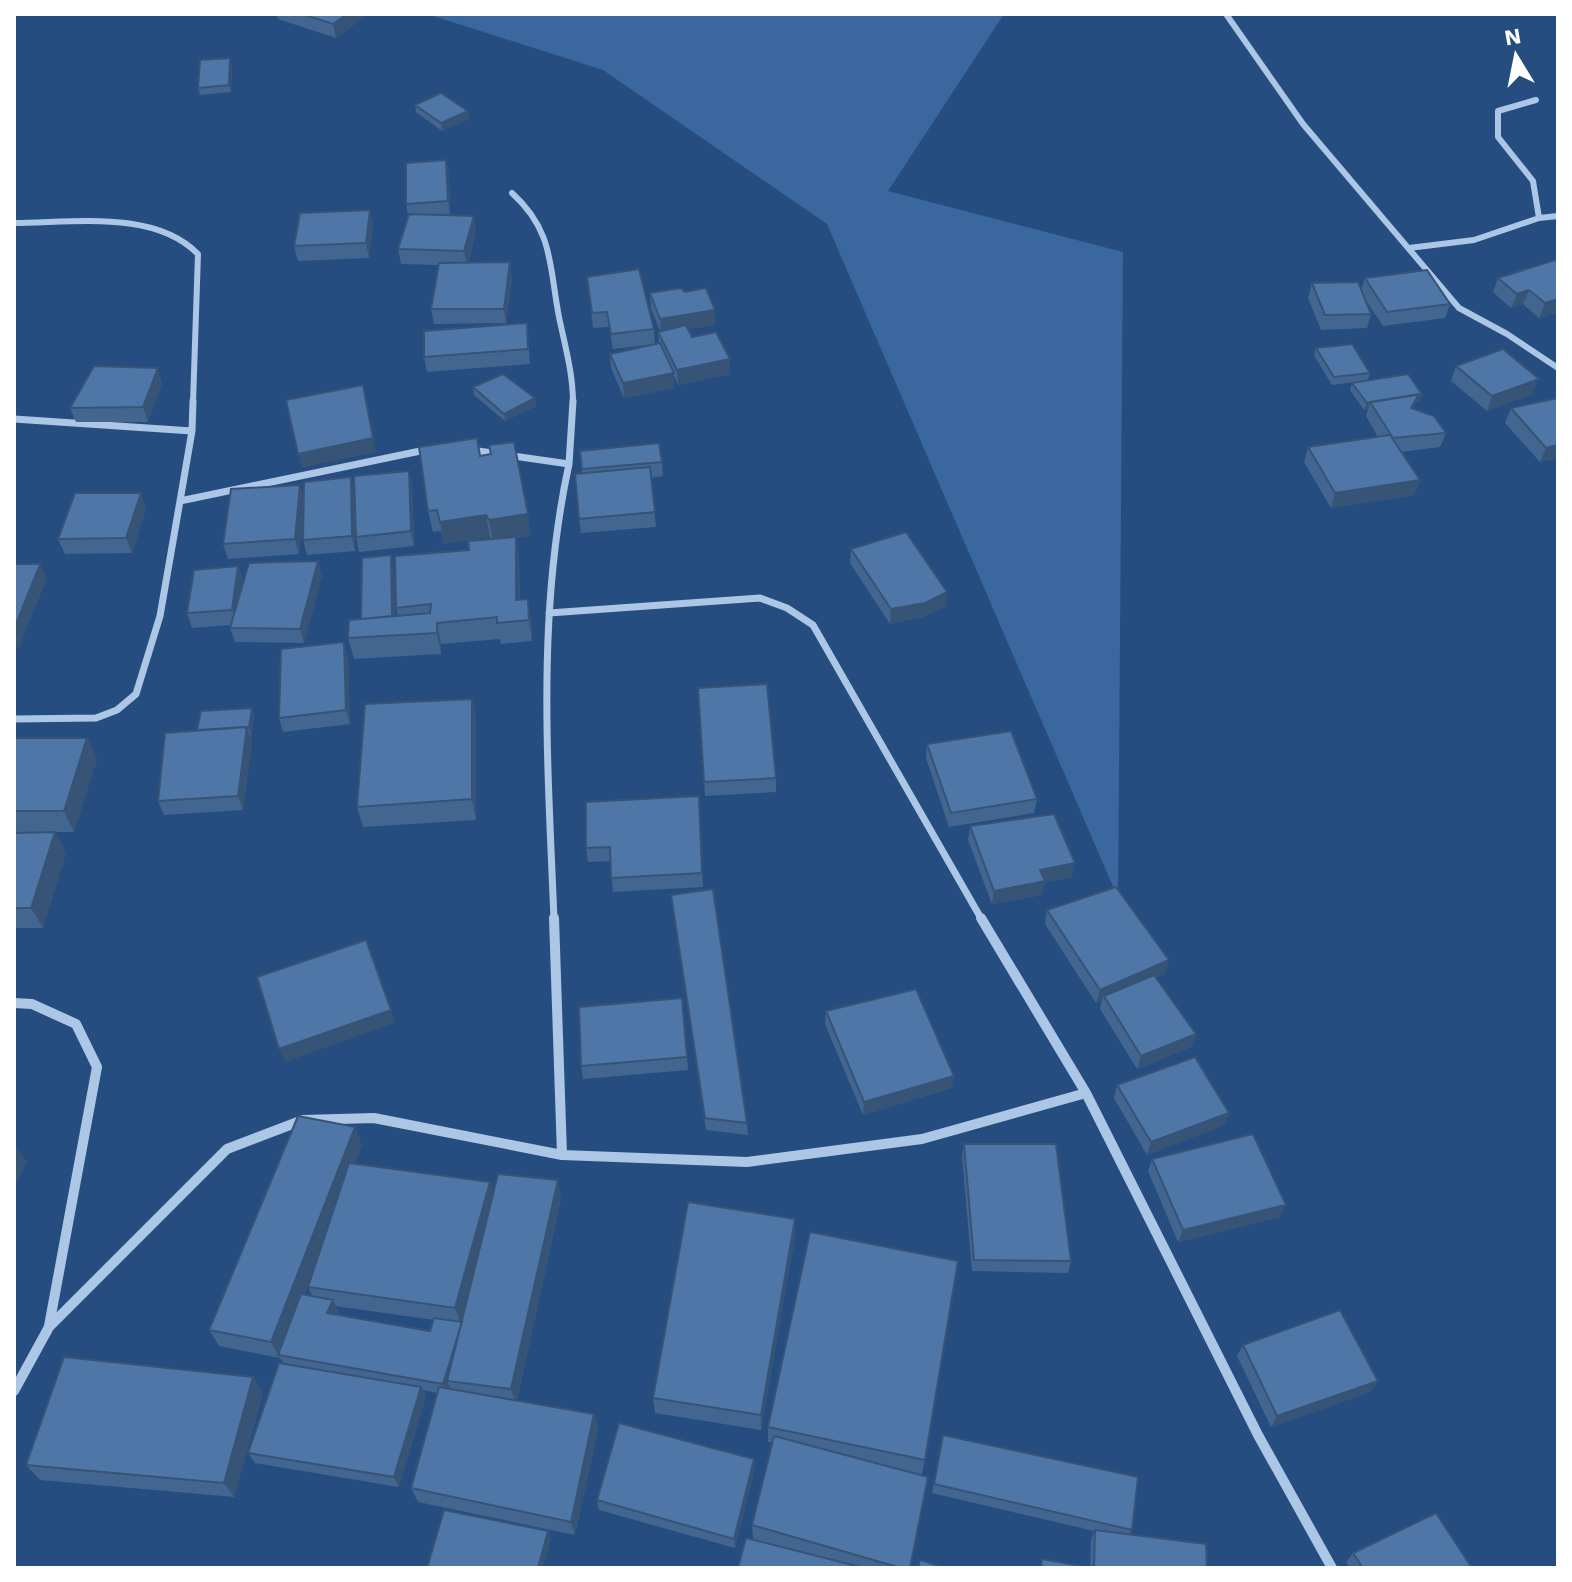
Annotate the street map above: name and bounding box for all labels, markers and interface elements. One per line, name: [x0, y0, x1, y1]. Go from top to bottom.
north arrow: [1476, 16, 1556, 96]
text: N: [1502, 23, 1523, 51]

